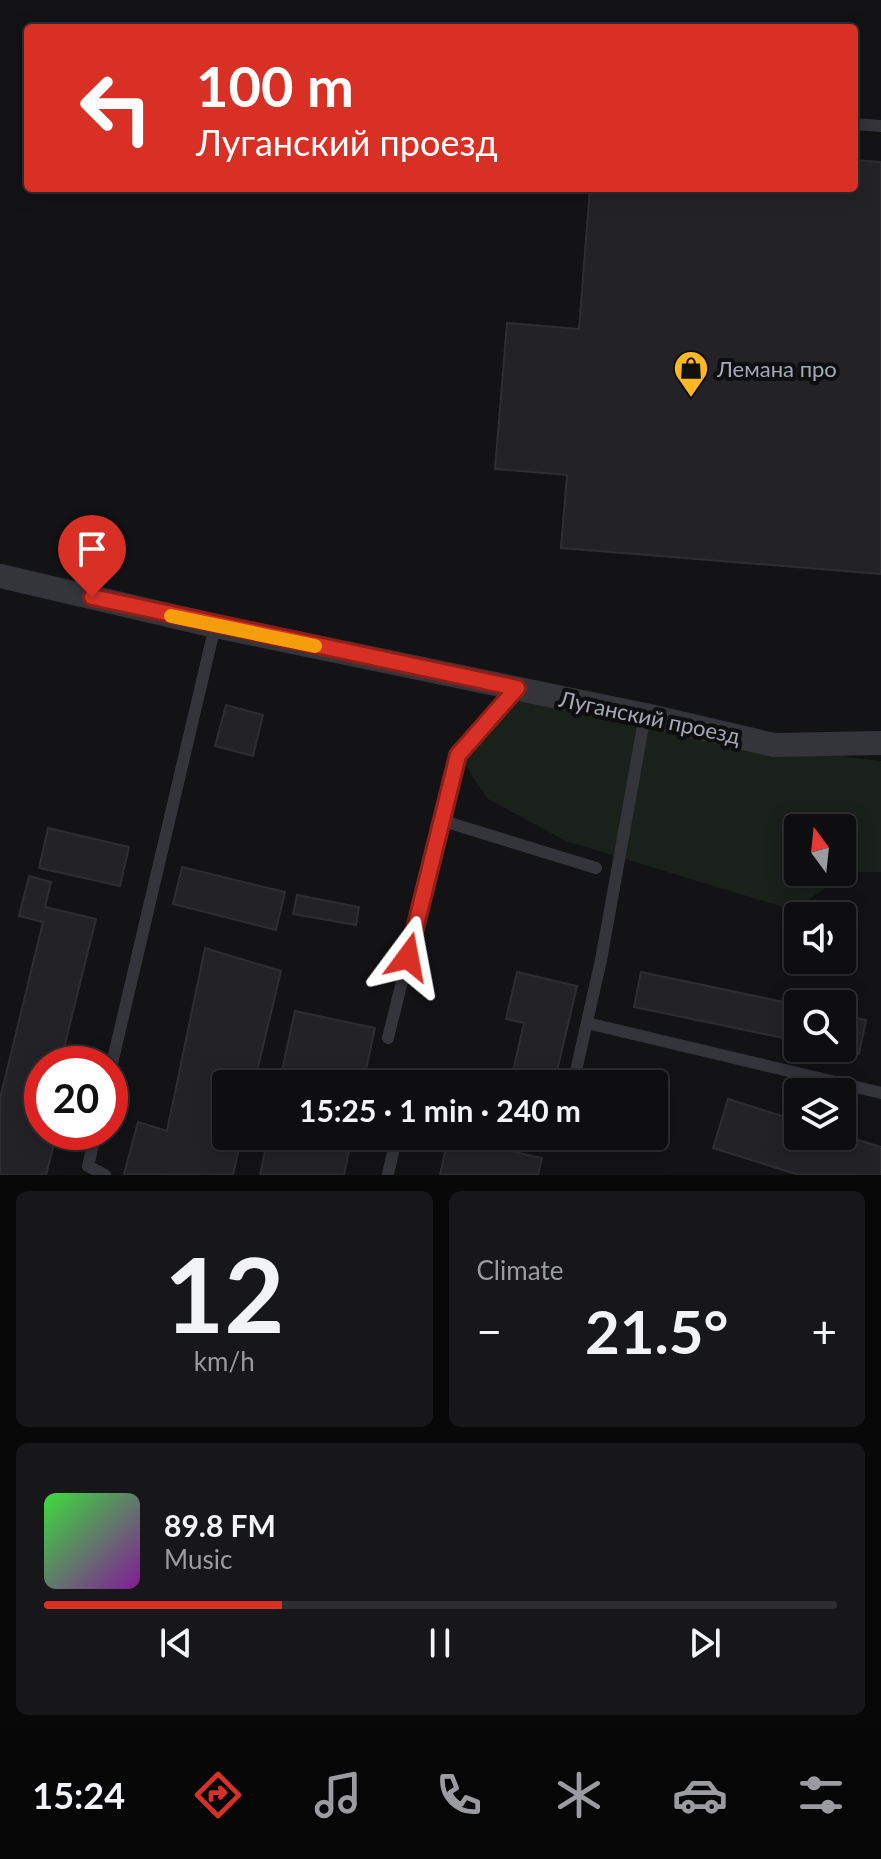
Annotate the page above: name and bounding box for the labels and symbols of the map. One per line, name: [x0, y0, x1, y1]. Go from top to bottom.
shop icon: Лемана про: [672, 349, 710, 399]
place label: Лемана про: [716, 355, 837, 382]
pin: [58, 515, 126, 597]
street label: Луганский проезд: [556, 684, 743, 749]
north arrow: [784, 814, 856, 886]
position arrow: [366, 915, 450, 999]
speed limit sign: 20: [24, 1046, 128, 1150]

